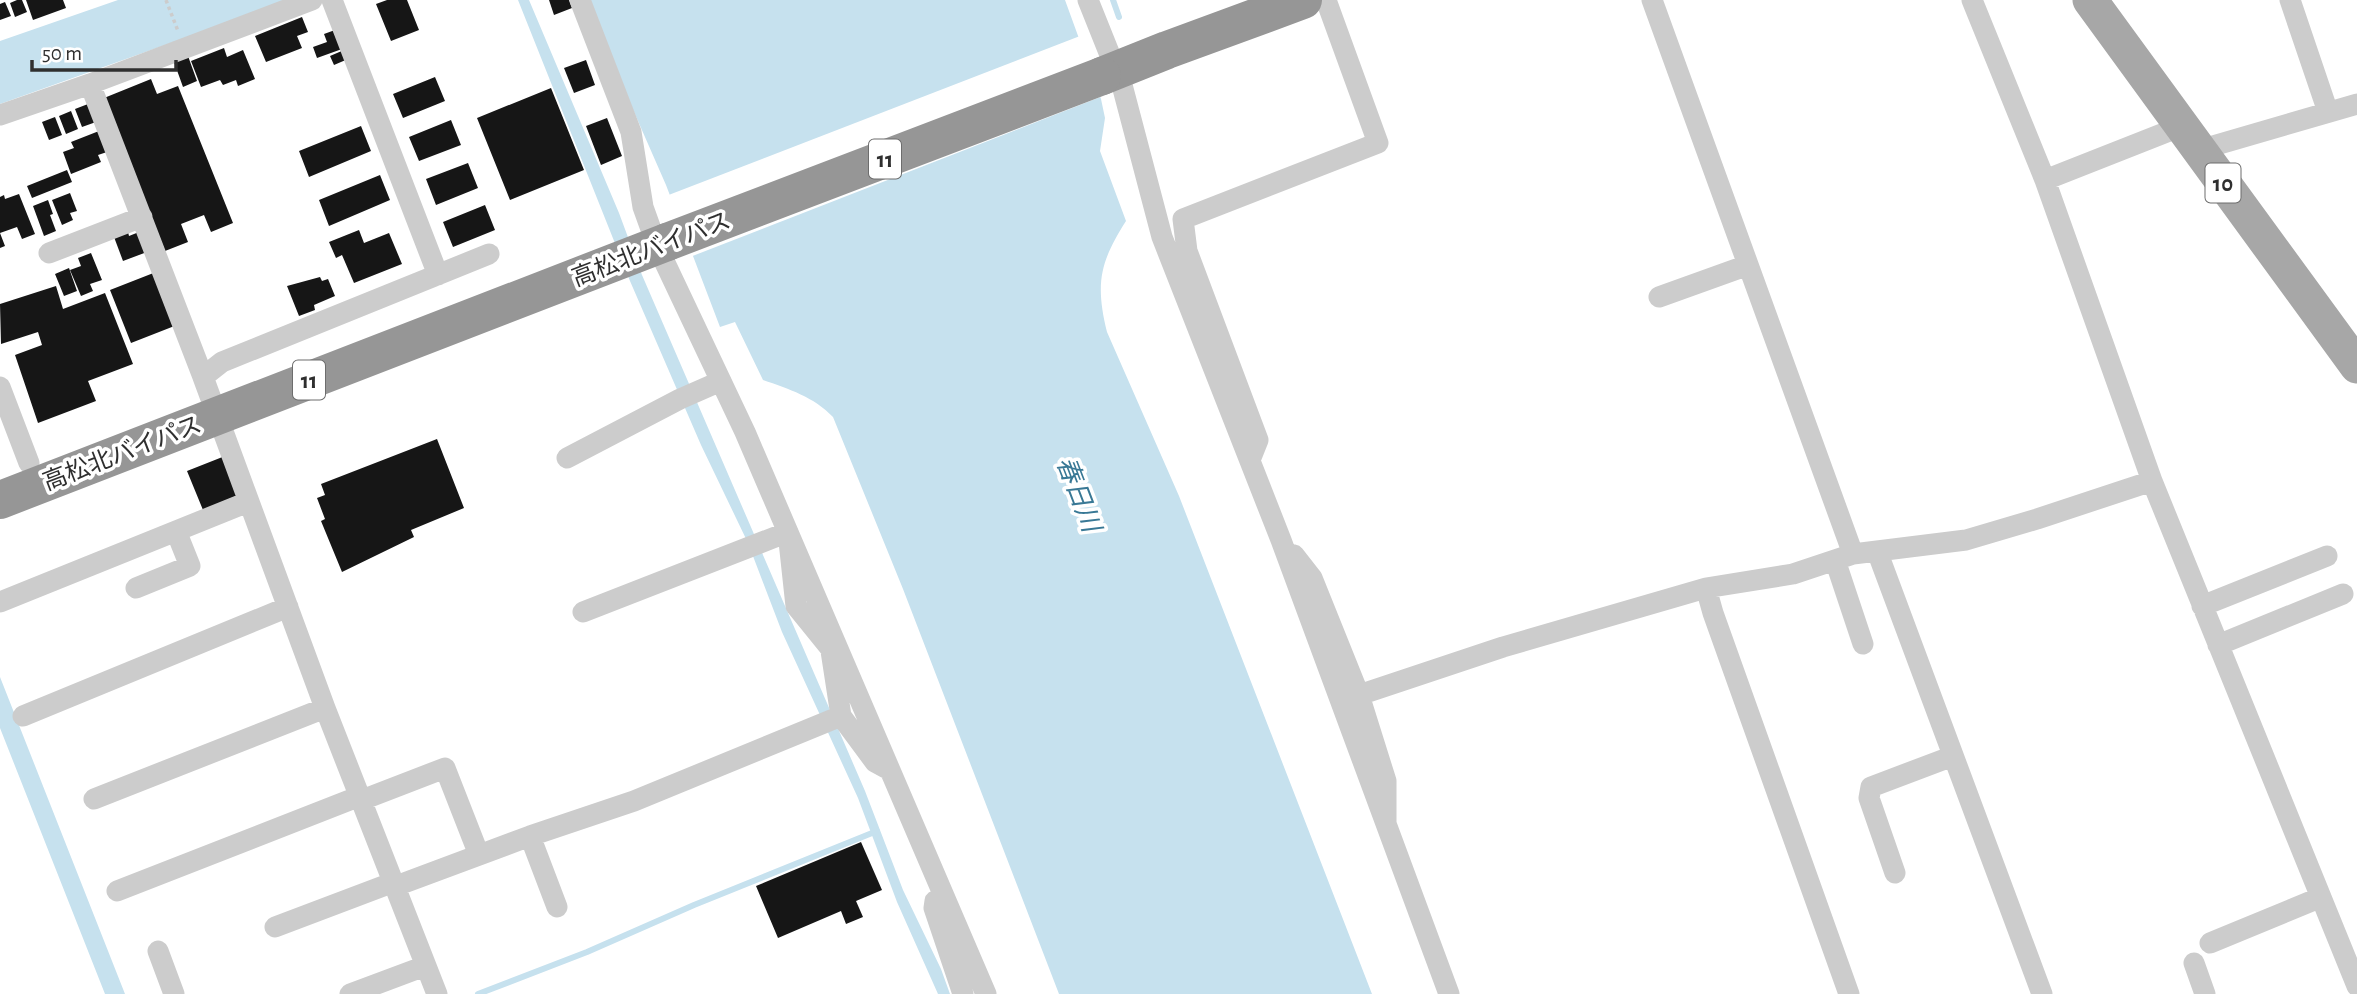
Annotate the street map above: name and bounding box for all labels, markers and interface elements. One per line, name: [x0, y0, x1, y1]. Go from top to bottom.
scale bar: [32, 28, 175, 72]
text: 50 m: [42, 43, 82, 64]
road number: 11: [869, 140, 901, 178]
road number: 10: [2206, 164, 2240, 202]
street label: 高松北バイパス: [568, 207, 734, 291]
road number: 11: [293, 360, 325, 400]
street label: 高松北バイパス: [39, 411, 205, 495]
water label: 春日川: [1052, 453, 1106, 538]

